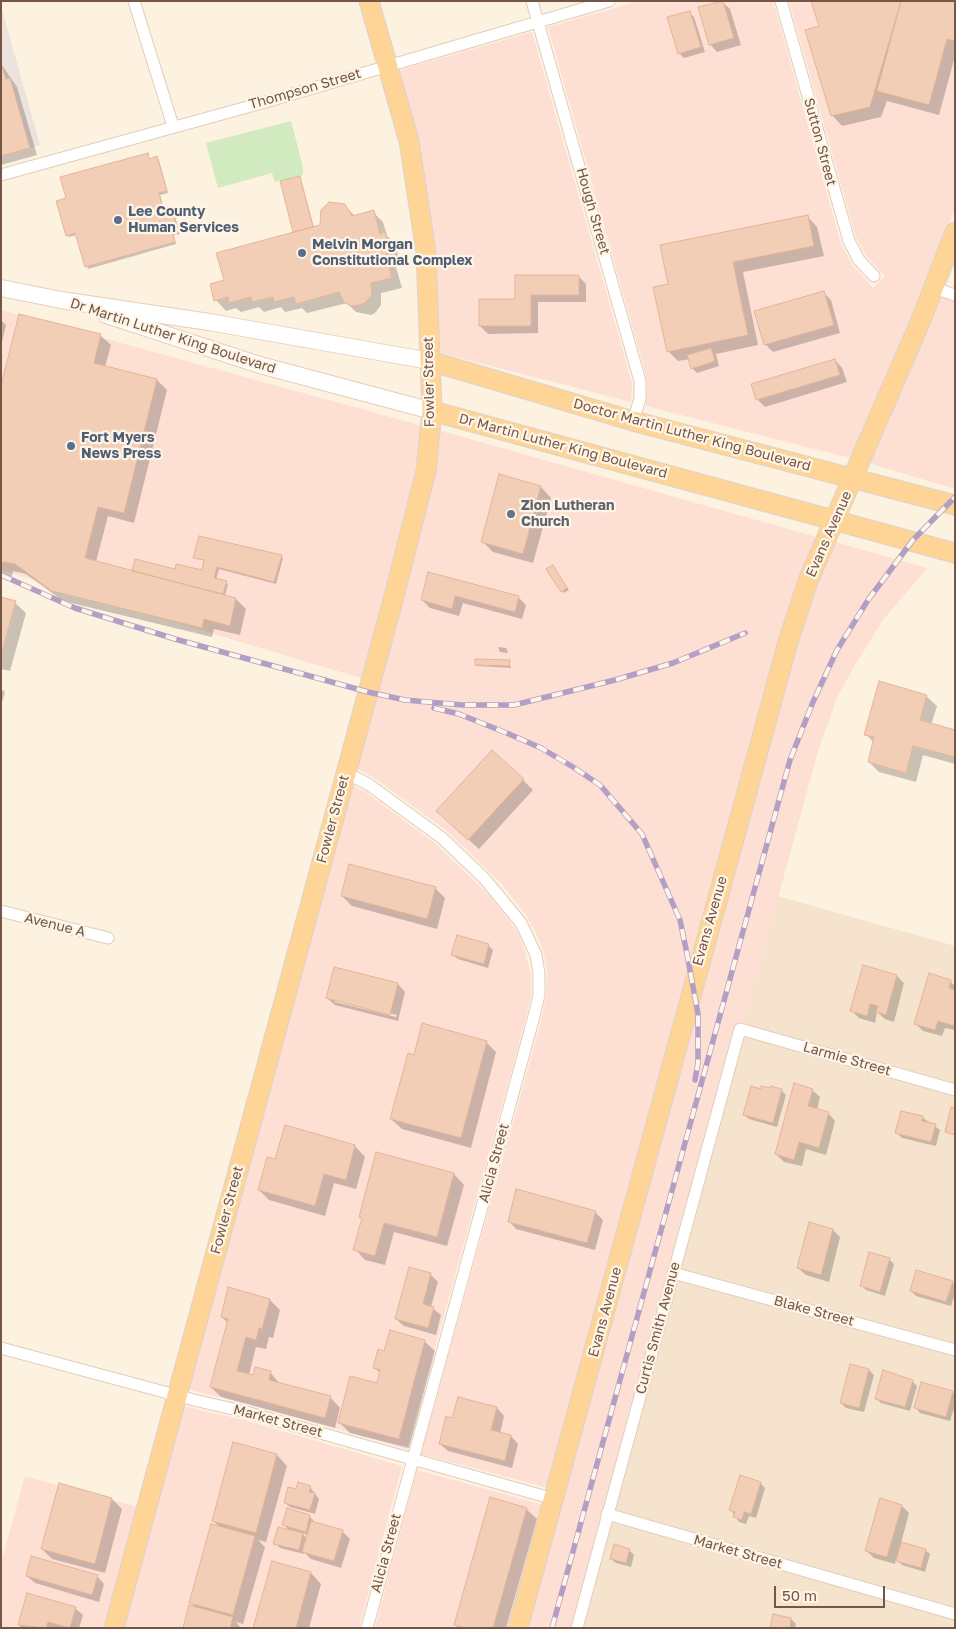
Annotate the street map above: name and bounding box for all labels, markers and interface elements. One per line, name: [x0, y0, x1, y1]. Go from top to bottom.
street label: Thompson Street: [247, 65, 363, 113]
street label: Sutton Street: [800, 96, 840, 188]
street label: Hough Street: [573, 166, 613, 256]
place label: Lee County Human Services: [128, 204, 239, 236]
marker: Lee County Human Services: [112, 214, 124, 226]
place label: Melvin Morgan Constitutional Complex: [312, 237, 472, 270]
marker: Melvin Morgan Constitutional Complex: [296, 247, 308, 259]
street label: Dr Martin Luther King Boulevard: [68, 295, 278, 377]
street label: Fowler Street: [420, 337, 438, 427]
street label: Doctor Martin Luther King Boulevard: [571, 395, 813, 475]
street label: Dr Martin Luther King Boulevard: [457, 410, 669, 482]
place label: Fort Myers News Press: [81, 430, 161, 462]
marker: Fort Myers News Press: [65, 440, 77, 452]
street label: Evans Avenue: [802, 488, 856, 580]
place label: Zion Lutheran Church: [521, 498, 614, 530]
marker: Zion Lutheran Church: [505, 508, 517, 520]
street label: Fowler Street: [313, 773, 353, 865]
street label: Evans Avenue: [689, 874, 731, 968]
street label: Avenue A: [23, 909, 87, 941]
street label: Larmie Street: [801, 1038, 893, 1080]
street label: Alicia Street: [475, 1121, 513, 1205]
street label: Fowler Street: [207, 1164, 247, 1256]
street label: Curtis Smith Avenue: [632, 1260, 684, 1396]
street label: Evans Avenue: [585, 1265, 625, 1359]
street label: Blake Street: [772, 1292, 856, 1330]
street label: Market Street: [232, 1401, 324, 1441]
street label: Alicia Street: [367, 1511, 405, 1595]
street label: Market Street: [692, 1531, 784, 1573]
scale bar: [776, 1576, 887, 1608]
text: 50 m: [782, 1586, 817, 1604]

